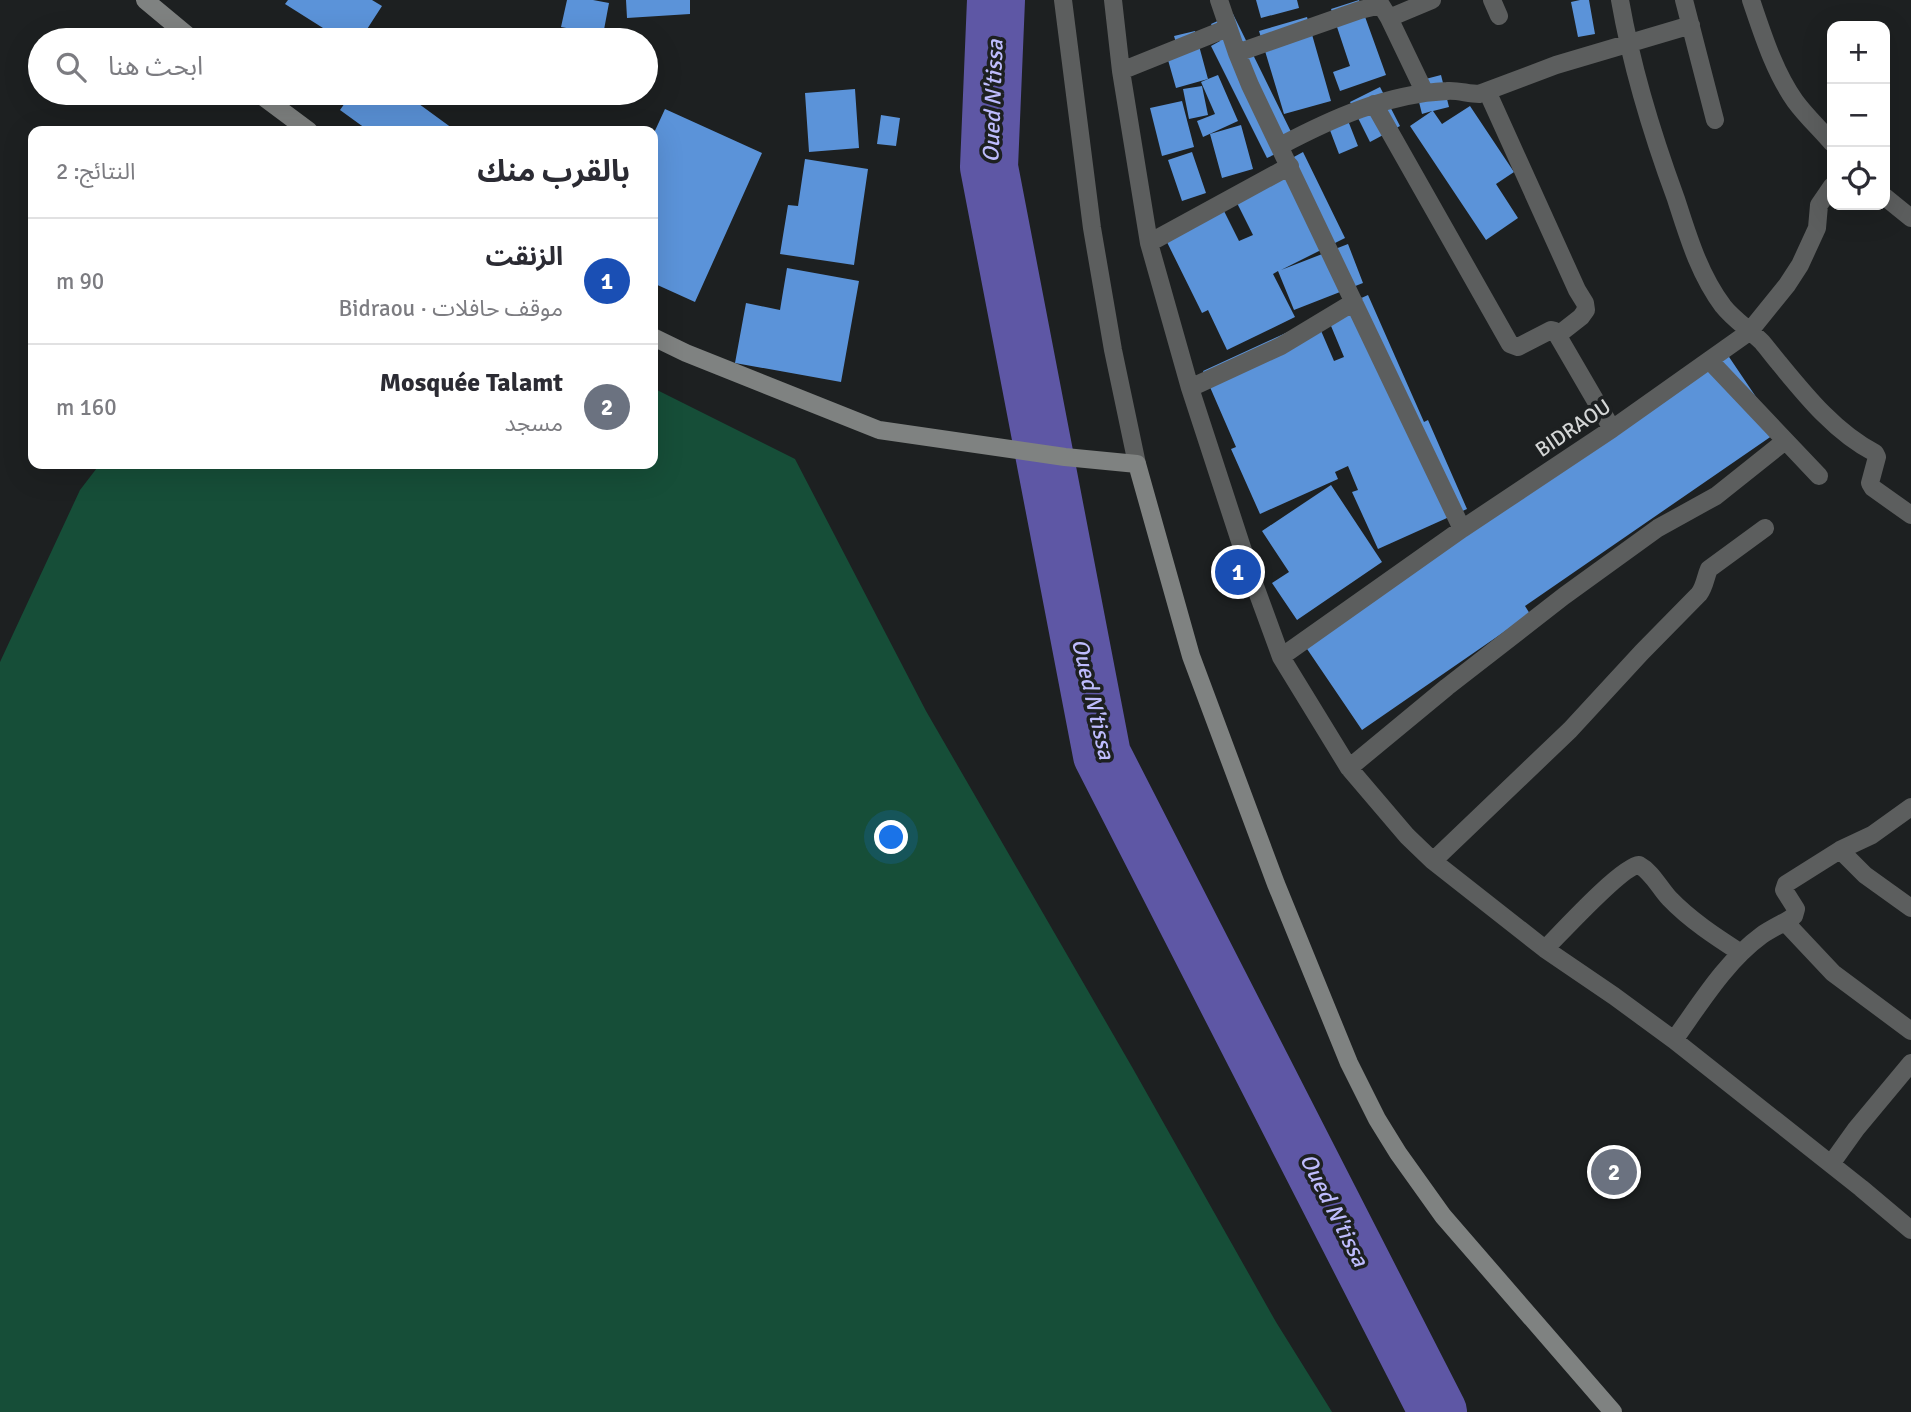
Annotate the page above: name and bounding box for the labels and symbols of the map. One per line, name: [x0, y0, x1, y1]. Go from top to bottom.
water label: Oued N'tissa: [976, 38, 1010, 163]
street label: BIDRAOU: [1530, 393, 1616, 463]
pin: 1: [1215, 546, 1261, 598]
water label: Oued N'tissa: [1065, 636, 1121, 763]
your location: [874, 820, 908, 854]
pin: 2: [1591, 1146, 1637, 1198]
water label: Oued N'tissa: [1293, 1149, 1375, 1273]

